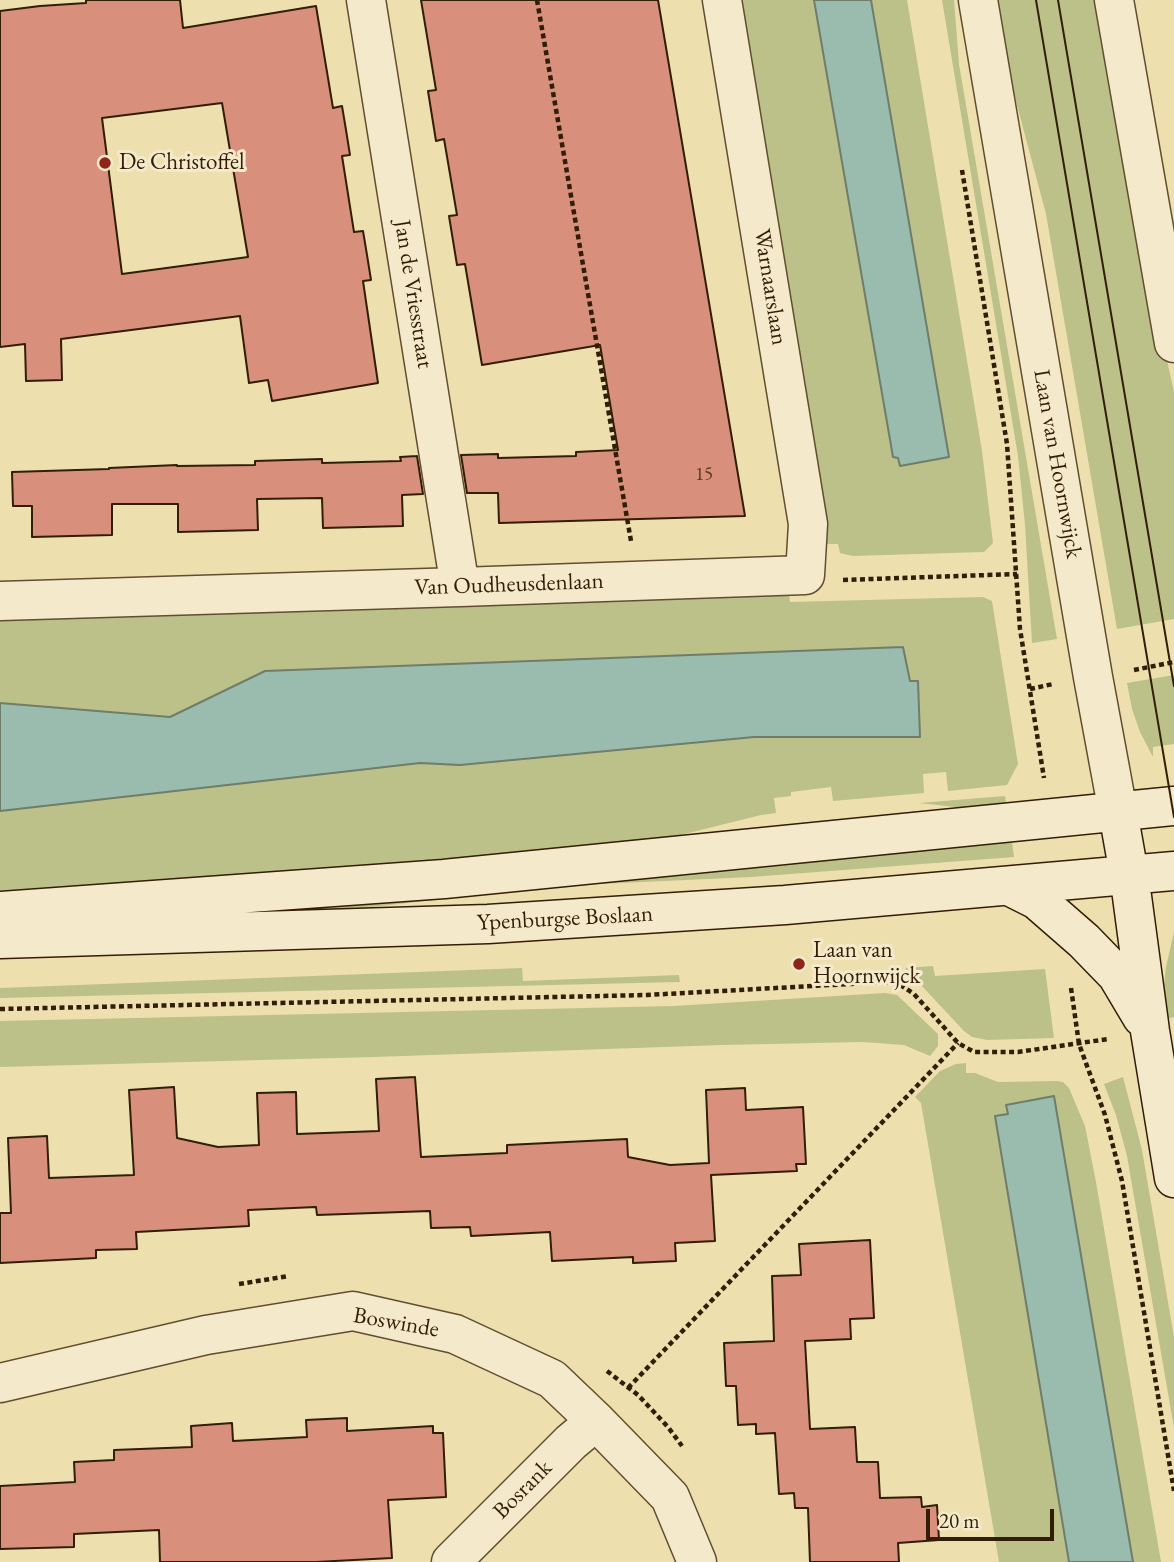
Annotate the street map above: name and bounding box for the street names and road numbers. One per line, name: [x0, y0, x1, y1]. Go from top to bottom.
street label: Jan de Vriesstraat: [388, 218, 438, 370]
street label: Warnaarslaan: [747, 227, 793, 347]
street label: Laan van Hoornwijck: [1027, 367, 1087, 561]
street label: Van Oudheusdenlaan: [414, 568, 604, 602]
street label: Ypenburgse Boslaan: [476, 901, 654, 937]
street label: Boswinde: [351, 1302, 441, 1344]
street label: Bosrank: [488, 1455, 558, 1525]

